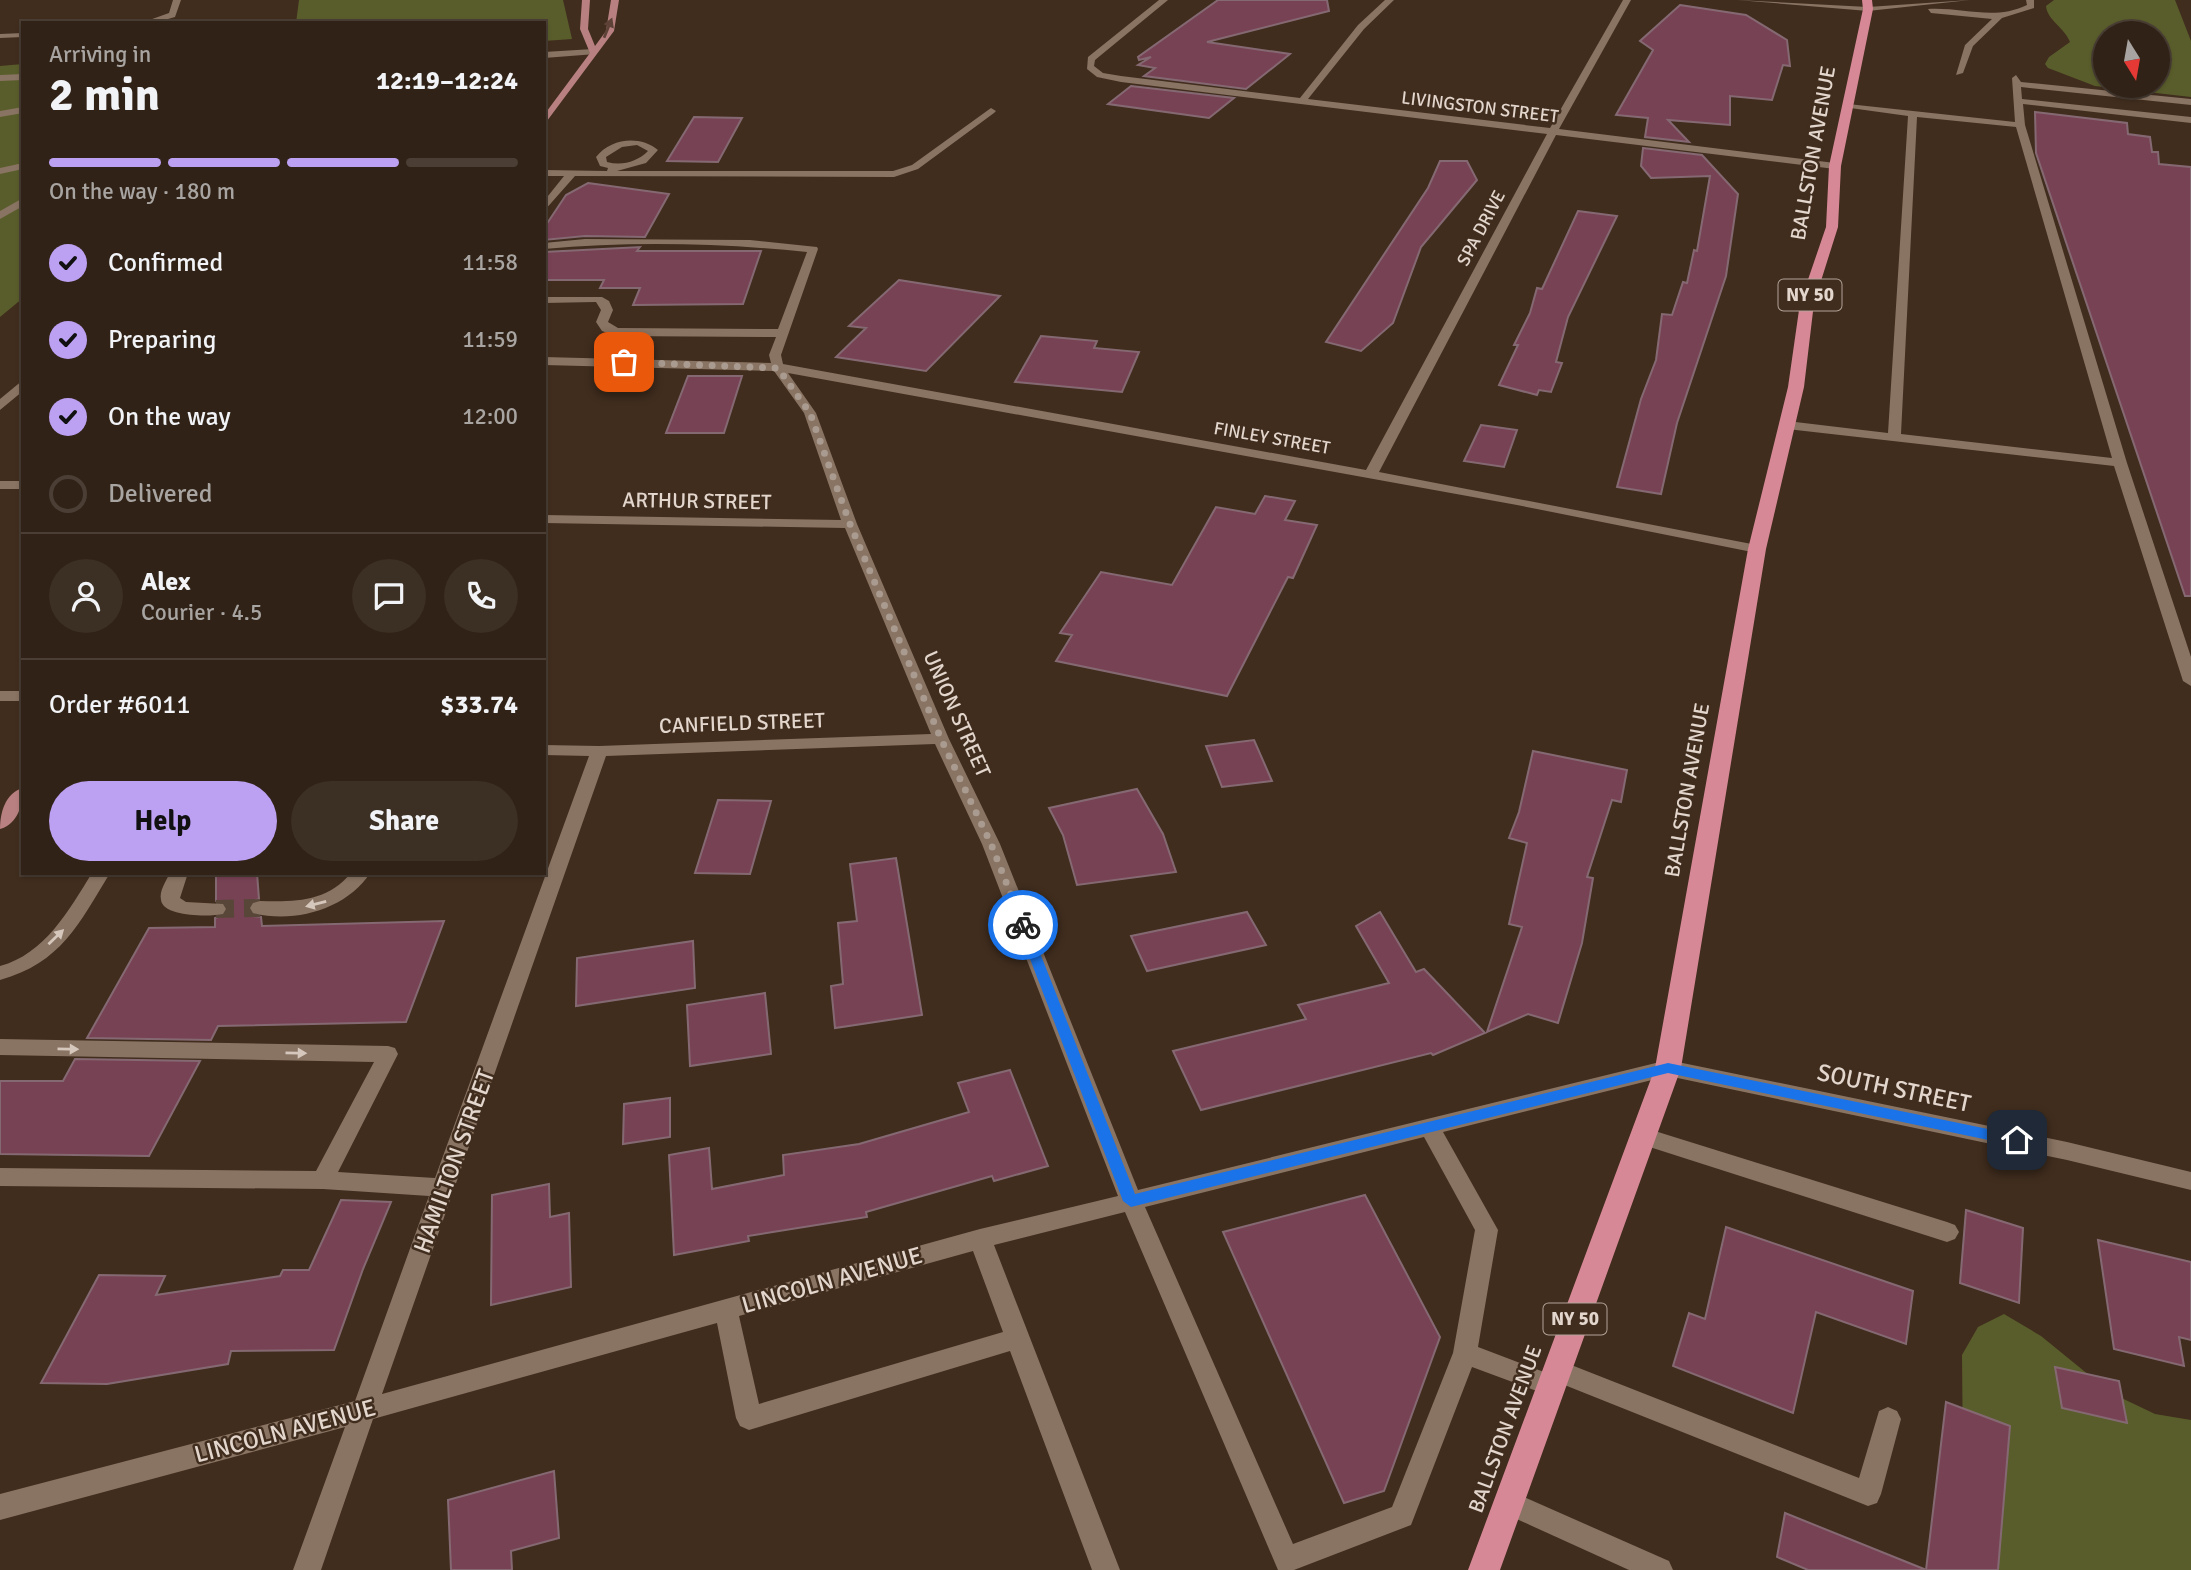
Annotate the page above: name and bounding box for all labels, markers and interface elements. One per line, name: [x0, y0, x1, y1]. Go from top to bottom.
one-way arrow: [602, 17, 613, 38]
north arrow: [2093, 21, 2170, 98]
map controls: [2093, 21, 2170, 98]
text: Arriving in: [49, 40, 151, 69]
street label: BALLSTON AVENUE: [1785, 64, 1841, 242]
text: 12:19–12:24: [376, 65, 518, 97]
text: 2 min: [49, 67, 160, 123]
street label: LIVINGSTON STREET: [1400, 86, 1560, 128]
text: On the way · 180 m: [49, 177, 235, 206]
street label: SPA DRIVE: [1452, 186, 1510, 270]
icon: check: [49, 244, 87, 282]
text: Confirmed: [108, 247, 223, 279]
text: 11:58: [462, 248, 518, 277]
road number: NY 50: [1778, 280, 1842, 310]
icon: check: [49, 321, 87, 359]
text: Preparing: [108, 324, 216, 356]
text: 11:59: [462, 325, 518, 354]
pin: [594, 332, 654, 392]
icon: bag: [605, 343, 643, 381]
icon: check: [49, 398, 87, 436]
text: On the way: [108, 401, 231, 433]
text: 12:00: [462, 402, 518, 431]
street label: FINLEY STREET: [1212, 417, 1332, 459]
text: Delivered: [108, 478, 213, 510]
street label: ARTHUR STREET: [622, 487, 772, 515]
button: person: [49, 559, 123, 633]
button: chat: [352, 559, 426, 633]
button: phone: [444, 559, 518, 633]
text: Alex: [141, 566, 191, 598]
text: Courier · 4.5: [141, 598, 262, 627]
street label: UNION STREET: [918, 647, 997, 782]
text: Order #6011: [49, 689, 190, 721]
text: $33.74: [440, 689, 518, 721]
street label: BALLSTON AVENUE: [1659, 701, 1715, 879]
street label: CANFIELD STREET: [659, 707, 826, 739]
button: Help: [49, 781, 277, 861]
button: Share: [291, 781, 518, 861]
courier: [988, 890, 1058, 960]
one-way arrow: [305, 899, 327, 910]
icon: bike: [1004, 906, 1042, 944]
one-way arrow: [48, 929, 65, 946]
one-way arrow: [57, 1043, 79, 1054]
one-way arrow: [285, 1047, 307, 1058]
street label: SOUTH STREET: [1814, 1057, 1974, 1119]
street label: HAMILTON STREET: [407, 1065, 501, 1257]
pin: [1987, 1110, 2047, 1170]
icon: home: [1998, 1121, 2036, 1159]
street label: LINCOLN AVENUE: [738, 1240, 926, 1320]
road number: NY 50: [1544, 1303, 1606, 1334]
street label: BALLSTON AVENUE: [1463, 1342, 1547, 1516]
street label: LINCOLN AVENUE: [191, 1392, 379, 1470]

